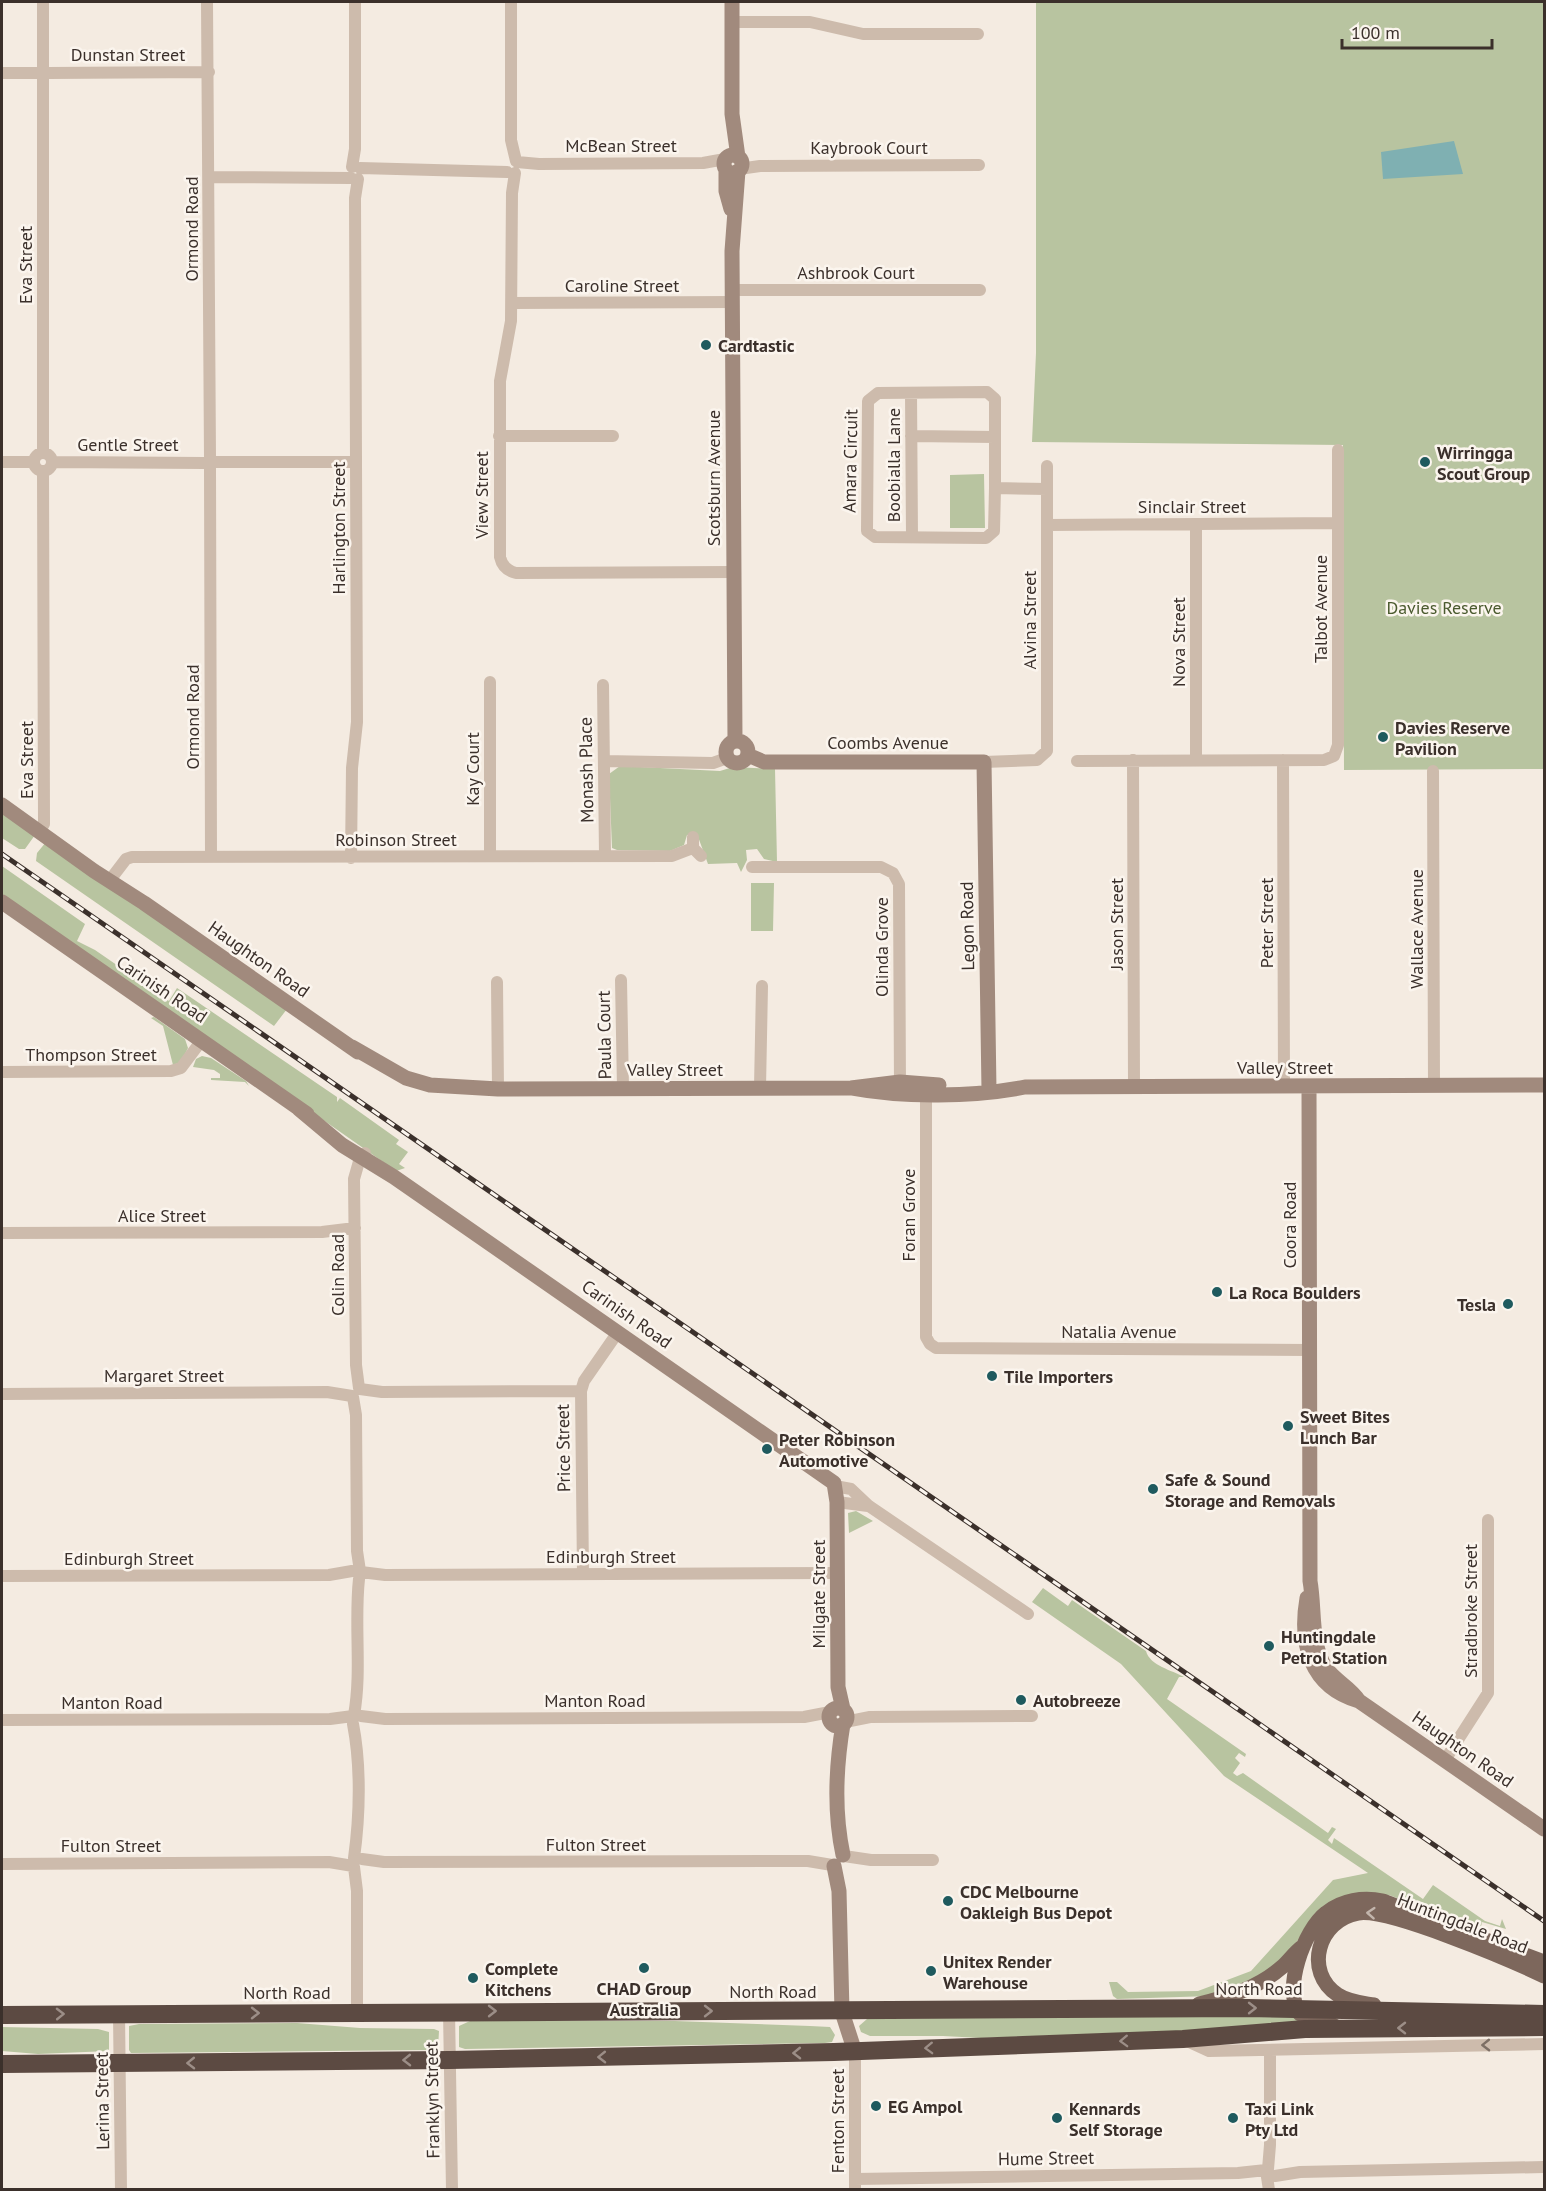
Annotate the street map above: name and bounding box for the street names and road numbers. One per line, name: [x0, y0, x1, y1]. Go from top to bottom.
street label: Dunstan Street: [71, 43, 185, 66]
street label: McBean Street: [565, 134, 677, 157]
street label: Kaybrook Court: [810, 136, 928, 159]
street label: Ormond Road: [180, 176, 203, 282]
street label: Eva Street: [14, 226, 37, 304]
street label: Ashbrook Court: [797, 261, 915, 284]
street label: Caroline Street: [565, 274, 679, 297]
street label: Boobialla Lane: [882, 408, 905, 522]
street label: Amara Circuit: [838, 409, 862, 513]
street label: Scotsburn Avenue: [702, 410, 725, 546]
street label: Gentle Street: [77, 433, 179, 456]
street label: View Street: [470, 451, 493, 540]
street label: Harlington Street: [327, 462, 350, 594]
street label: Sinclair Street: [1138, 495, 1246, 518]
street label: Talbot Avenue: [1309, 555, 1332, 663]
street label: Alvina Street: [1018, 571, 1041, 669]
street label: Nova Street: [1167, 597, 1190, 687]
street label: Ormond Road: [181, 664, 204, 770]
street label: Monash Place: [574, 717, 598, 823]
street label: Eva Street: [15, 721, 38, 799]
street label: Coombs Avenue: [827, 731, 949, 754]
street label: Kay Court: [461, 732, 484, 806]
street label: Robinson Street: [335, 828, 457, 851]
street label: Wallace Avenue: [1405, 869, 1428, 989]
street label: Jason Street: [1105, 878, 1128, 971]
street label: Peter Street: [1255, 878, 1278, 968]
street label: Legon Road: [955, 881, 979, 971]
street label: Olinda Grove: [870, 897, 893, 997]
street label: Haughton Road: [204, 916, 314, 1002]
street label: Carinish Road: [112, 950, 212, 1028]
street label: Paula Court: [592, 990, 616, 1080]
street label: Thompson Street: [25, 1043, 157, 1066]
street label: Valley Street: [1236, 1056, 1333, 1079]
street label: Valley Street: [626, 1058, 723, 1081]
street label: Foran Grove: [897, 1169, 920, 1261]
street label: Coora Road: [1278, 1182, 1301, 1268]
street label: Alice Street: [118, 1204, 206, 1227]
street label: Colin Road: [326, 1234, 349, 1316]
street label: Carinish Road: [577, 1275, 677, 1353]
street label: Natalia Avenue: [1061, 1320, 1177, 1343]
street label: Margaret Street: [104, 1364, 224, 1387]
street label: Price Street: [551, 1404, 575, 1492]
street label: Milgate Street: [807, 1540, 830, 1648]
street label: Stradbroke Street: [1459, 1544, 1482, 1678]
street label: Edinburgh Street: [546, 1545, 676, 1568]
street label: Edinburgh Street: [64, 1547, 194, 1570]
street label: Manton Road: [544, 1689, 646, 1712]
street label: Manton Road: [61, 1691, 163, 1714]
street label: Haughton Road: [1408, 1706, 1518, 1792]
street label: Fulton Street: [546, 1833, 646, 1856]
street label: Fulton Street: [61, 1834, 161, 1857]
street label: Huntingdale Road: [1394, 1888, 1532, 1958]
street label: North Road: [1215, 1977, 1303, 2000]
street label: North Road: [729, 1980, 817, 2003]
street label: North Road: [243, 1981, 331, 2004]
street label: Franklyn Street: [419, 2041, 445, 2159]
street label: Lerina Street: [90, 2052, 114, 2150]
street label: Fenton Street: [826, 2069, 849, 2173]
street label: Hume Street: [998, 2146, 1094, 2170]

